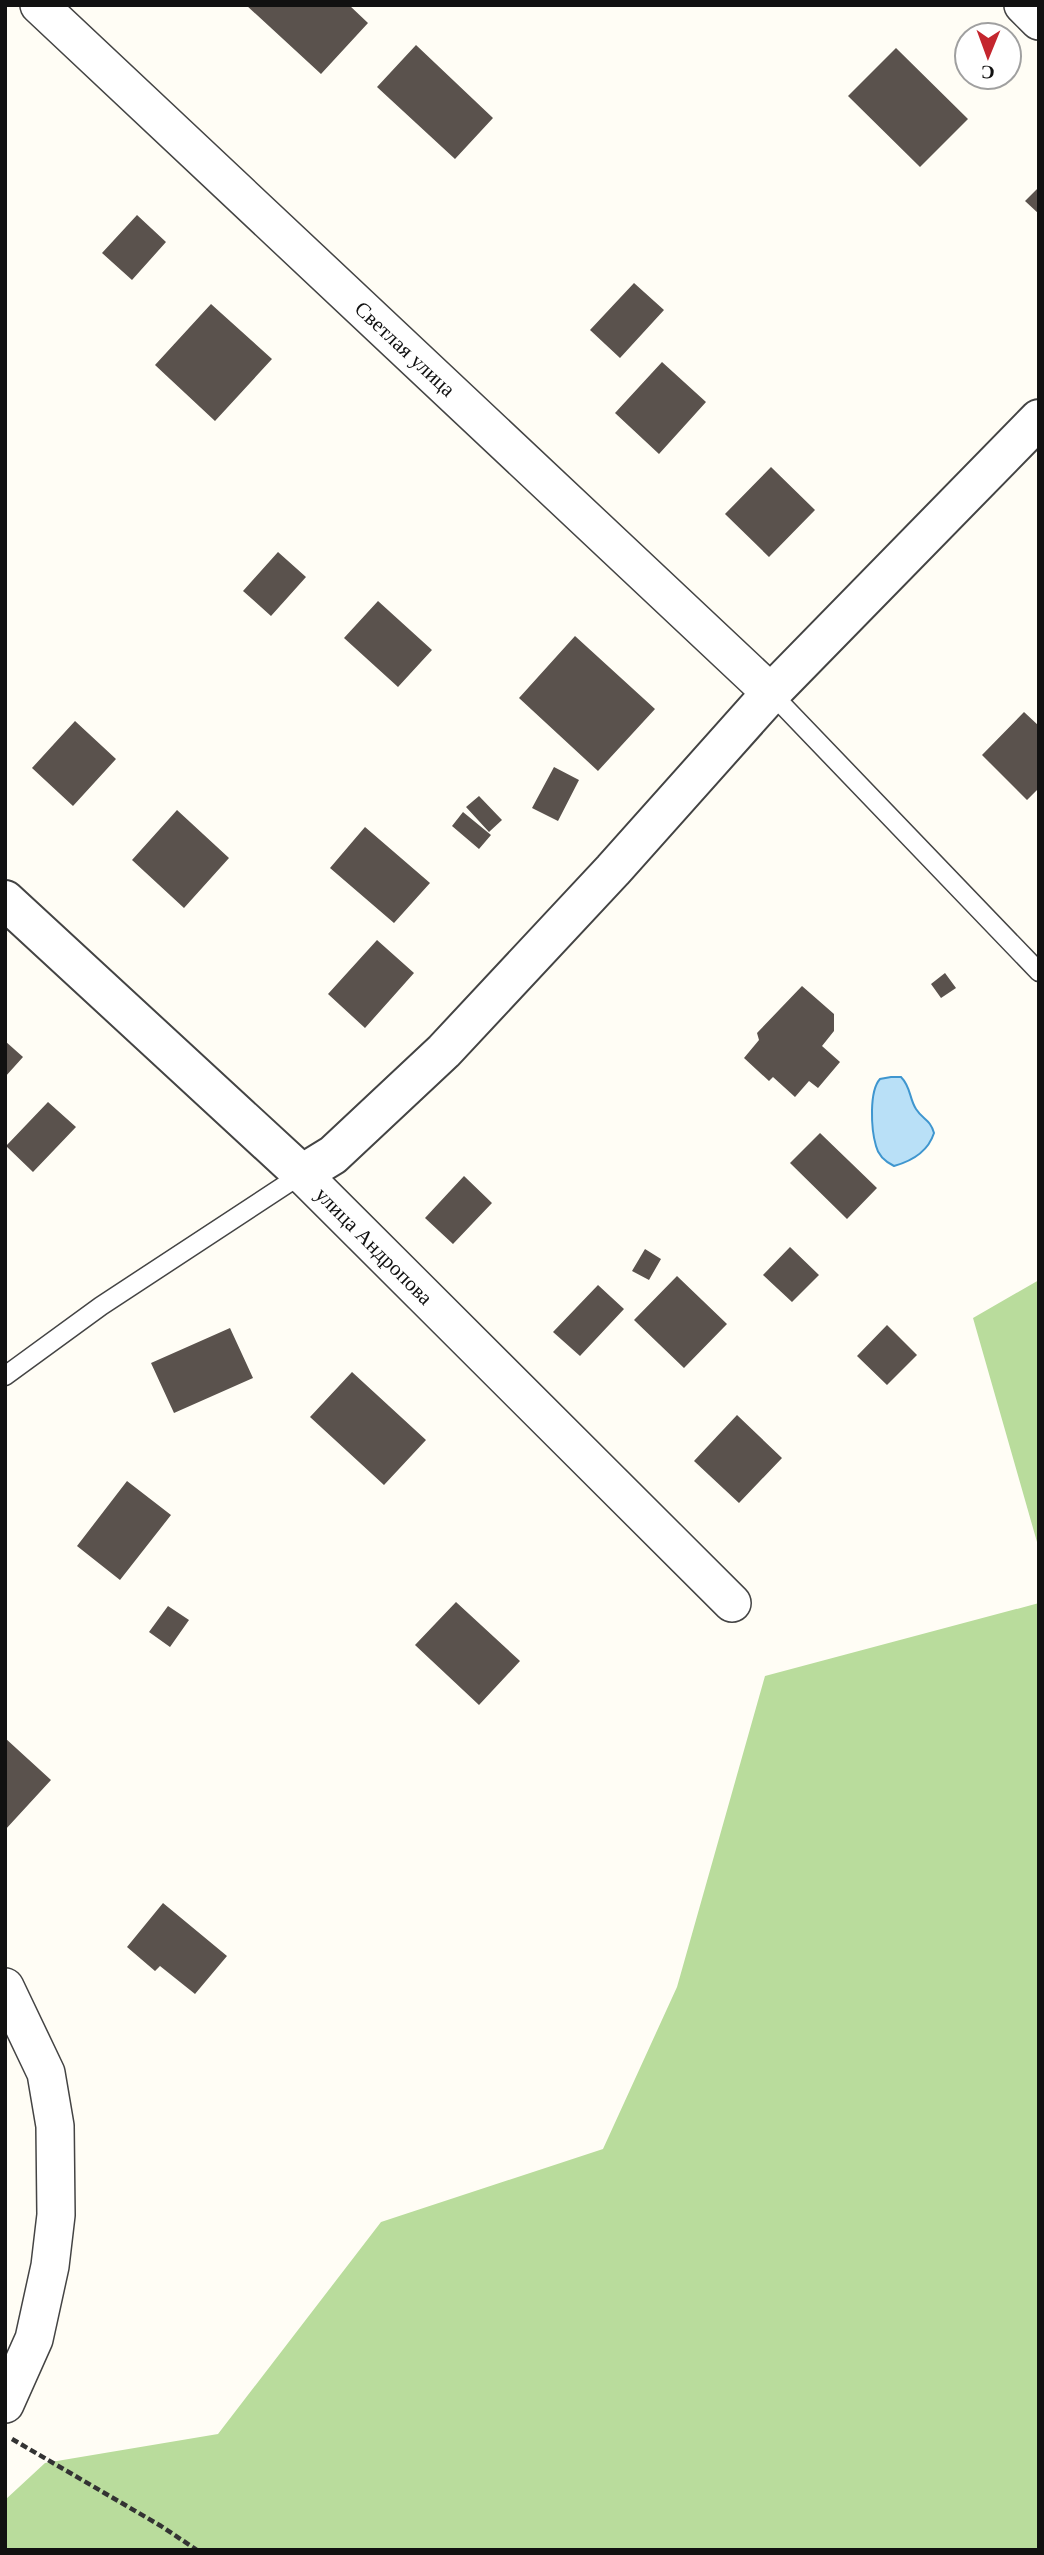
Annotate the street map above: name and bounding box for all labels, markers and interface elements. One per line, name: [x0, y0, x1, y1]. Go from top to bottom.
north arrow: [953, 21, 1023, 91]
text: С: [981, 62, 995, 83]
street label: Светлая улица: [350, 296, 461, 402]
street label: улица Андропова: [310, 1182, 438, 1310]

